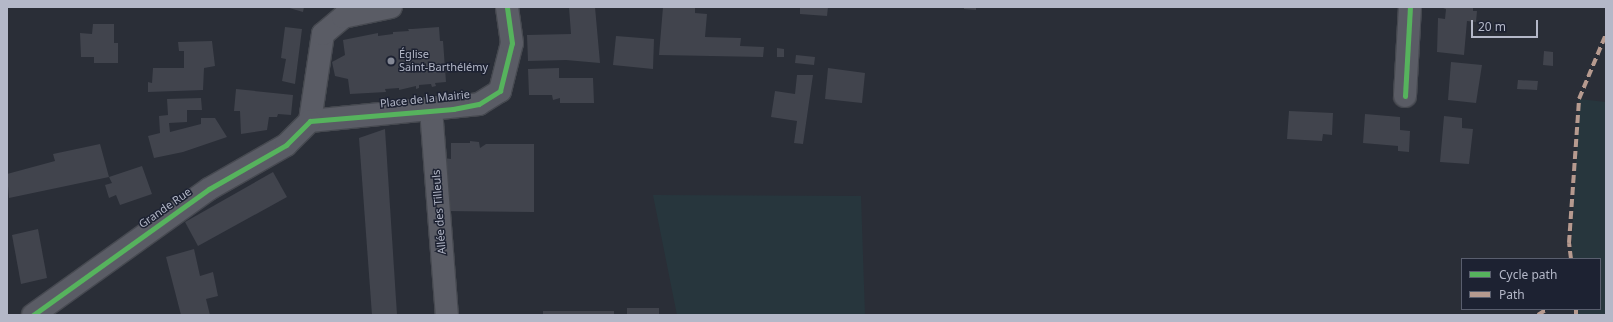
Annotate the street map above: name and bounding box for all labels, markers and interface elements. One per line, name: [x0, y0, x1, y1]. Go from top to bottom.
scale bar: [1473, 12, 1540, 38]
text: 20 m: [1478, 18, 1506, 35]
place label: Église Saint-Barthélémy: [399, 48, 488, 74]
marker: Église Saint-Barthélémy: [386, 56, 396, 66]
street label: Place de la Mairie: [379, 88, 471, 110]
street label: Allée des Tilleuls: [429, 169, 449, 255]
street label: Grande Rue: [136, 185, 194, 231]
legend: [1461, 258, 1601, 310]
text: Cycle path: [1499, 266, 1557, 283]
text: Path: [1499, 286, 1525, 303]

